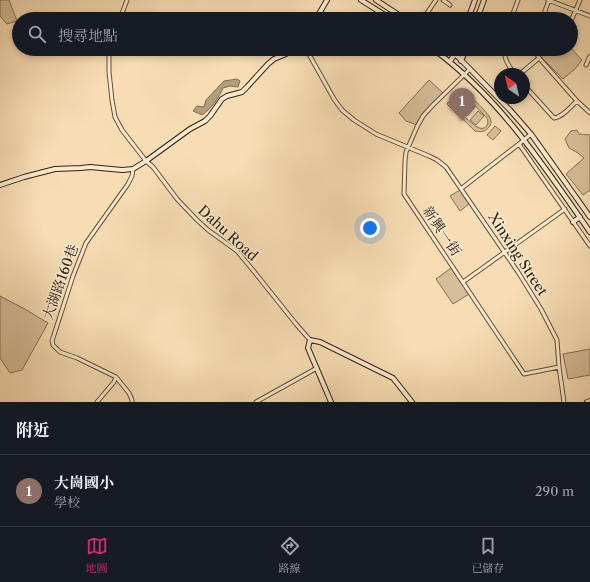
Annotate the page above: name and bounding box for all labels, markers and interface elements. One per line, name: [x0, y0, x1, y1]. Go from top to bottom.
search box: [12, 12, 578, 56]
icon: search: [26, 23, 48, 45]
text: 搜尋地點: [58, 26, 118, 45]
north arrow: [494, 68, 530, 104]
pin: 1: [449, 88, 475, 121]
street label: Dahu Road: [194, 201, 262, 265]
street label: 新興一街: [419, 203, 465, 259]
street label: Xinxing Street: [484, 208, 552, 299]
your location: [360, 218, 380, 238]
street label: 大湖路160巷: [38, 242, 82, 322]
text: 附近: [16, 420, 50, 440]
text: 大崗國小: [54, 473, 114, 492]
text: 1: [26, 483, 32, 499]
text: 290 m: [535, 483, 574, 499]
text: 學校: [54, 494, 80, 510]
tab: 地圖: [86, 535, 108, 575]
tab: 路線: [279, 535, 301, 575]
tab: 已儲存: [472, 535, 505, 575]

